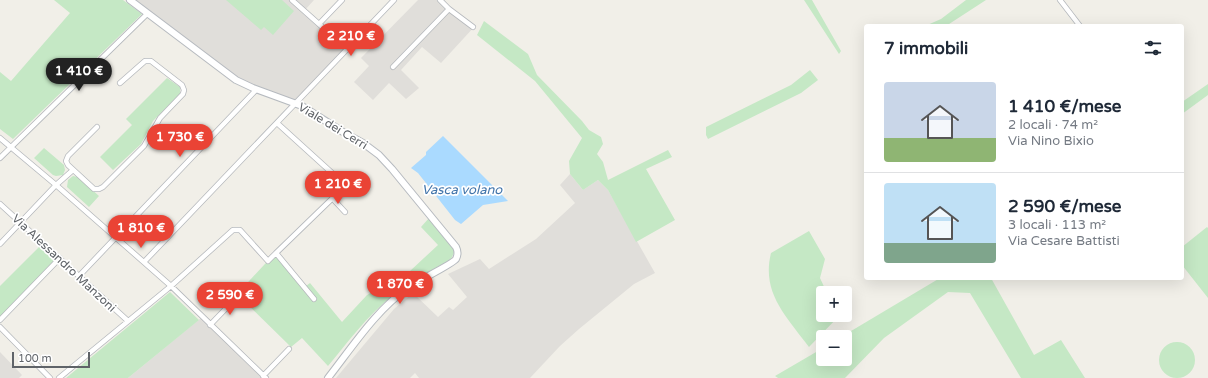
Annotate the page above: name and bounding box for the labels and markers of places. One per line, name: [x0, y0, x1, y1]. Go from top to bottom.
pin: 2 210 €: [314, 23, 388, 57]
pin: 1 410 €: [42, 58, 116, 92]
pin: 1 730 €: [143, 124, 217, 158]
pin: 1 210 €: [301, 171, 375, 205]
pin: 1 810 €: [104, 215, 178, 249]
pin: 1 870 €: [363, 271, 437, 305]
pin: 2 590 €: [193, 282, 267, 316]

